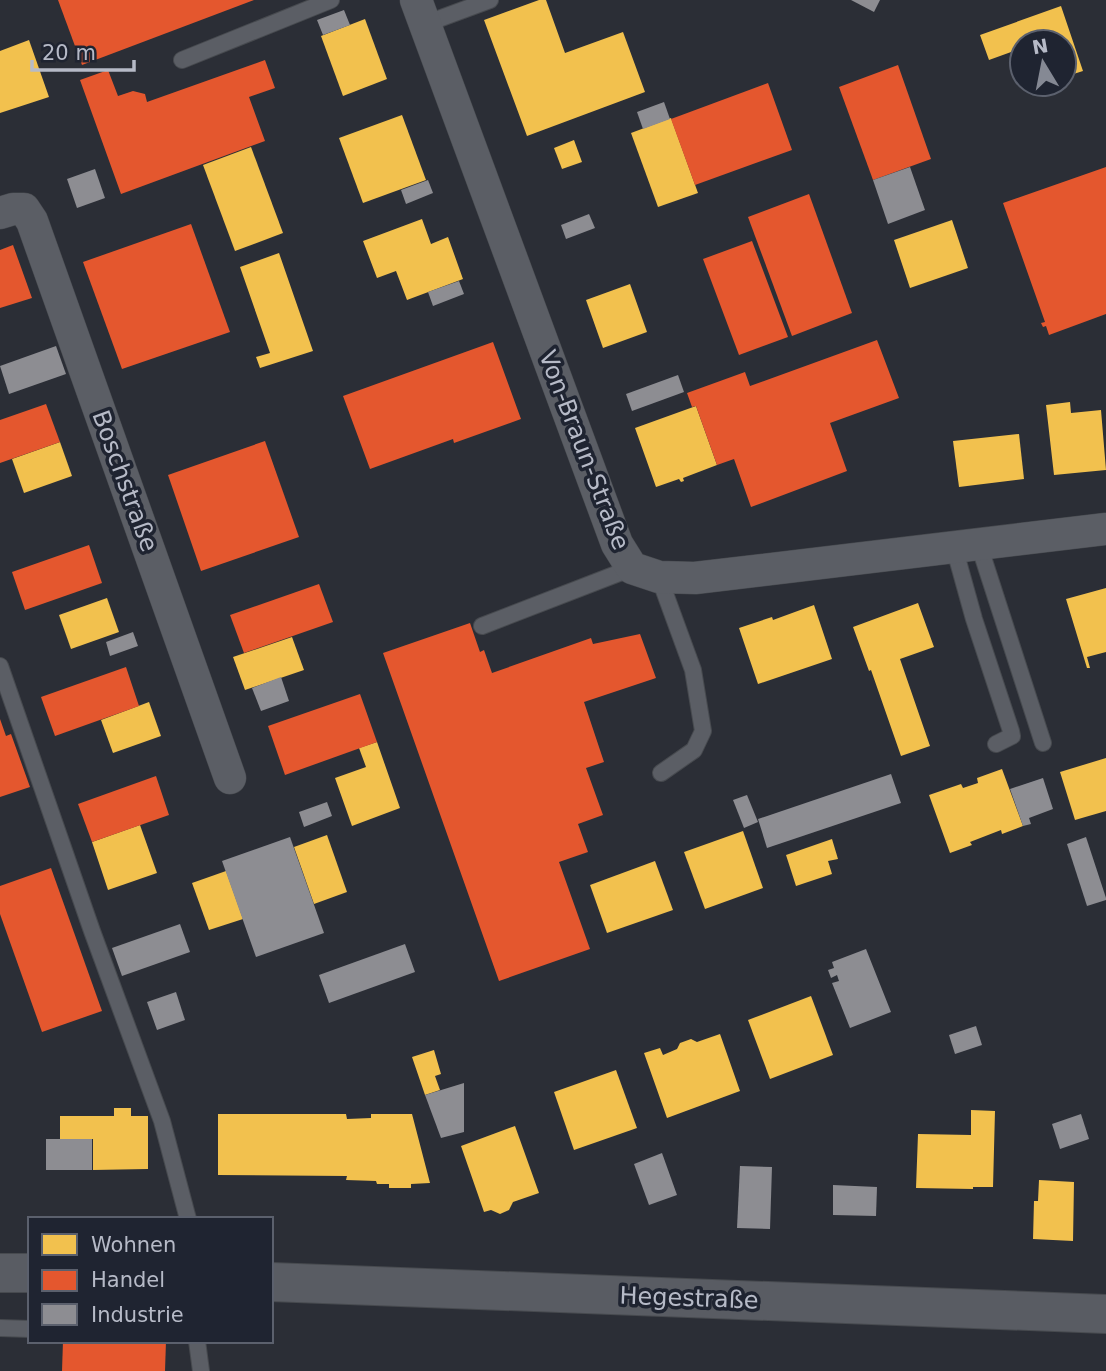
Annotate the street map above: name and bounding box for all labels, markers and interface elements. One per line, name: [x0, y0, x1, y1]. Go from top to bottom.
scale bar: [32, 28, 133, 72]
north arrow: [1008, 28, 1078, 98]
text: N: [1030, 34, 1050, 58]
text: 20 m: [42, 41, 96, 65]
street label: Von-Braun-Straße: [533, 346, 635, 554]
street label: Boschstraße: [86, 406, 164, 556]
legend: [28, 1217, 273, 1343]
text: Wohnen: [91, 1233, 176, 1257]
text: Handel: [91, 1268, 165, 1292]
street label: Hegestraße: [619, 1282, 759, 1314]
text: Industrie: [91, 1303, 184, 1327]

